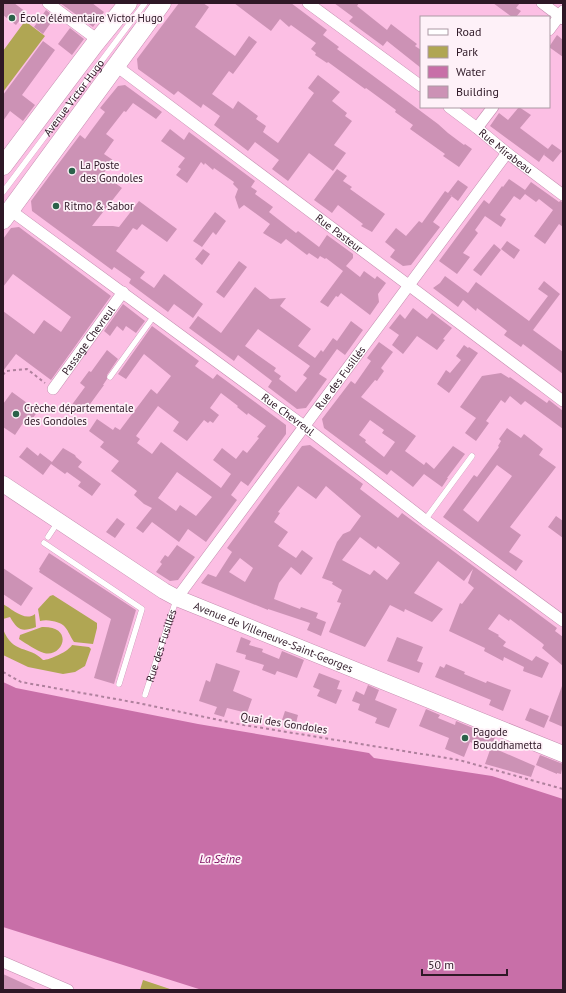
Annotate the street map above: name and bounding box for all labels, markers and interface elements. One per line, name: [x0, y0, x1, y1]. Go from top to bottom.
place label: École élémentaire Victor Hugo: [20, 11, 163, 25]
marker: École élémentaire Victor Hugo: [7, 13, 17, 23]
legend: [420, 16, 550, 108]
text: Road: [456, 24, 481, 39]
text: Park: [456, 44, 478, 59]
street label: Avenue Victor Hugo: [40, 56, 107, 139]
text: Water: [456, 64, 486, 79]
text: Building: [456, 84, 499, 99]
street label: Rue Mirabeau: [476, 126, 536, 177]
place label: La Poste des Gondoles: [80, 158, 143, 185]
marker: La Poste des Gondoles: [67, 166, 77, 176]
place label: Ritmo & Sabor: [64, 199, 134, 213]
marker: Ritmo & Sabor: [51, 201, 61, 211]
street label: Rue Pasteur: [313, 211, 366, 256]
street label: Passage Chevreul: [58, 302, 118, 378]
street label: Rue des Fusillés: [312, 343, 369, 413]
street label: Rue Chevreul: [259, 390, 318, 439]
place label: Crèche départementale des Gondoles: [24, 401, 134, 428]
marker: Crèche départementale des Gondoles: [11, 409, 21, 419]
street label: Avenue de Villeneuve-Saint-Georges: [192, 598, 355, 676]
street label: Rue des Fusillés: [143, 607, 180, 684]
street label: Quai des Gondoles: [240, 709, 329, 737]
place label: Pagode Bouddhametta: [473, 725, 542, 752]
marker: Pagode Bouddhametta: [460, 733, 470, 743]
water label: La Seine: [199, 851, 241, 866]
scale bar: [422, 951, 507, 977]
text: 50 m: [428, 957, 454, 972]

